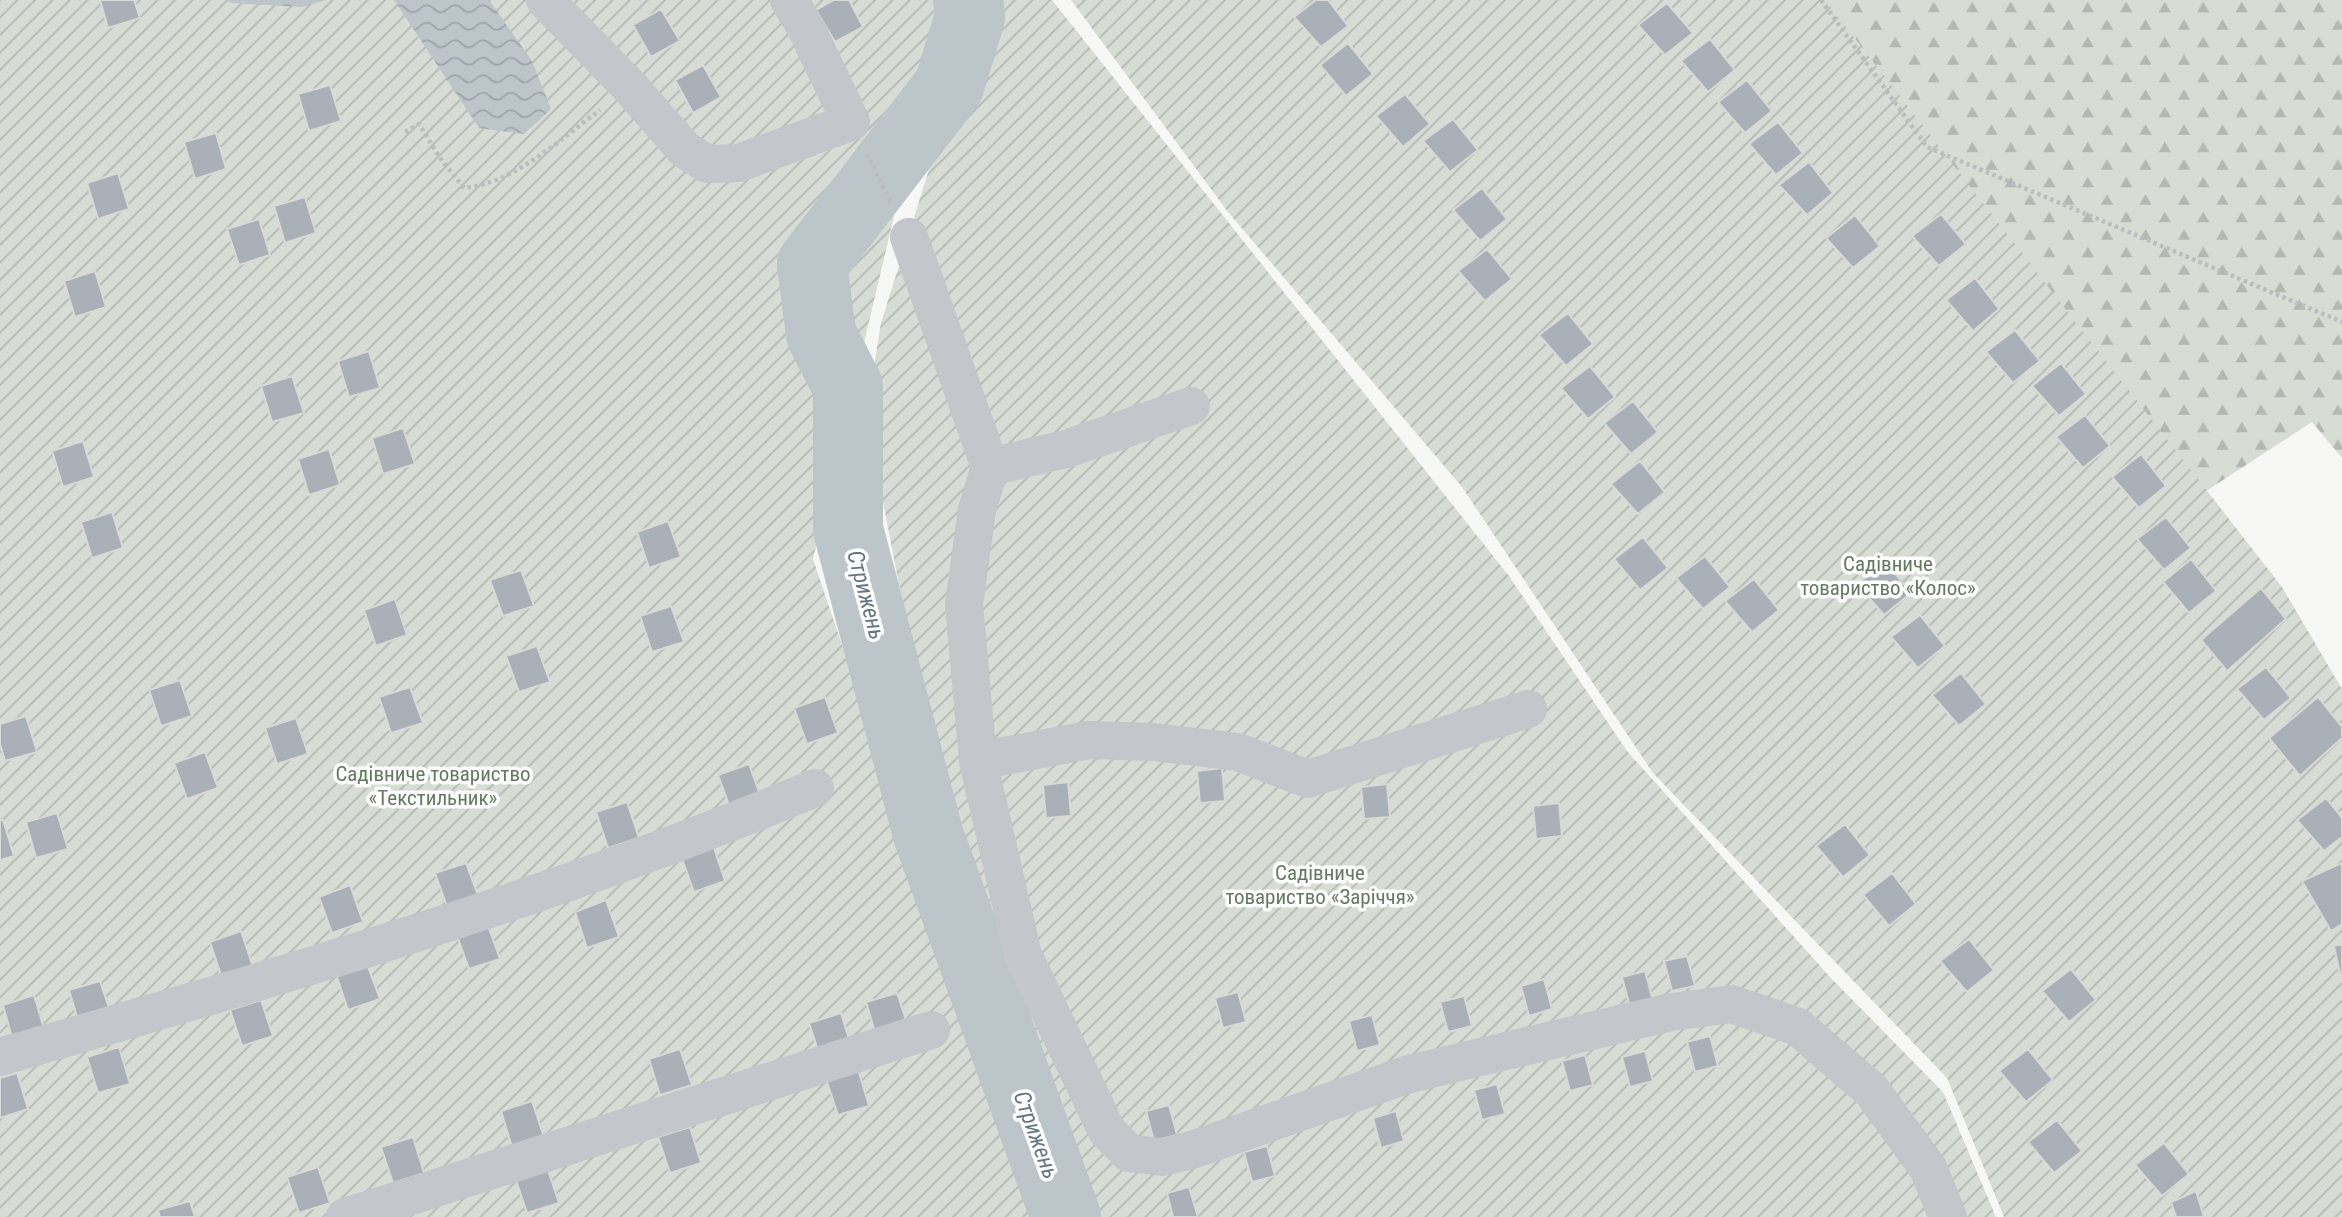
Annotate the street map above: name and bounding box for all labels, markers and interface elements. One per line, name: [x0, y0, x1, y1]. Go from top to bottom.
water label: Стрижень: [841, 547, 891, 643]
park label: Садівниче товариство «Колос»: [1800, 552, 1976, 600]
park label: Садівниче товариство «Текстильник»: [335, 762, 531, 810]
park label: Садівниче товариство «Заріччя»: [1225, 861, 1415, 909]
water label: Стрижень: [1008, 1087, 1064, 1183]

